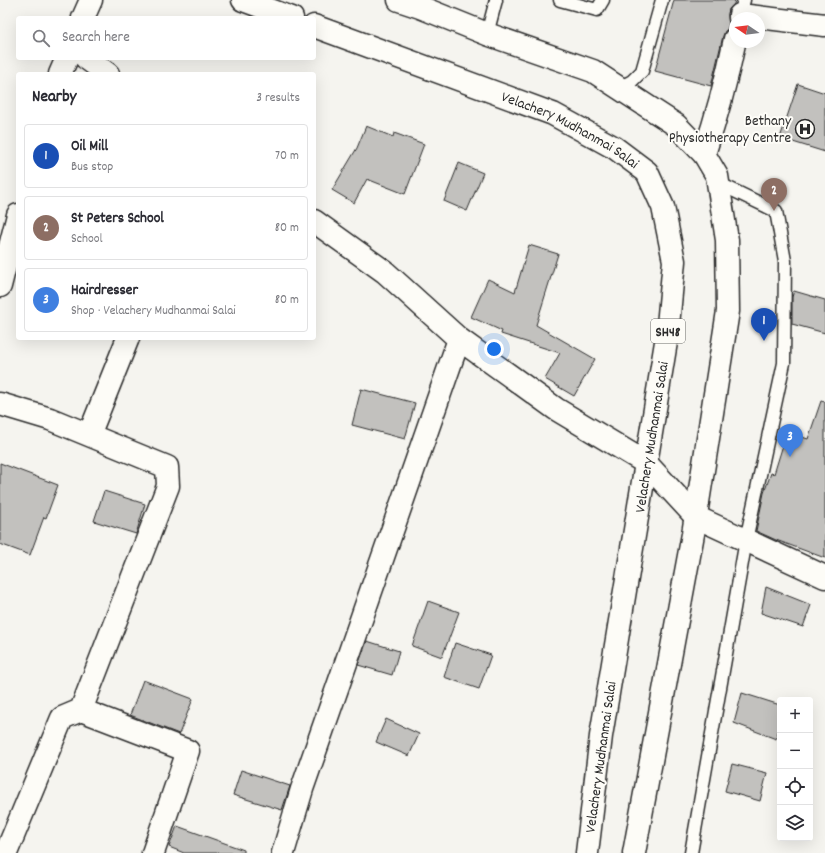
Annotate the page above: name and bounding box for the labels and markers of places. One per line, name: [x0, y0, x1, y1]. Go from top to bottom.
place label: Bethany Physiotherapy Centre: [669, 111, 792, 150]
hospital icon: Bethany Physiotherapy Centre: [794, 118, 816, 140]
pin: 2: [761, 178, 787, 211]
pin: 1: [751, 308, 777, 341]
pin: 3: [777, 424, 803, 457]

